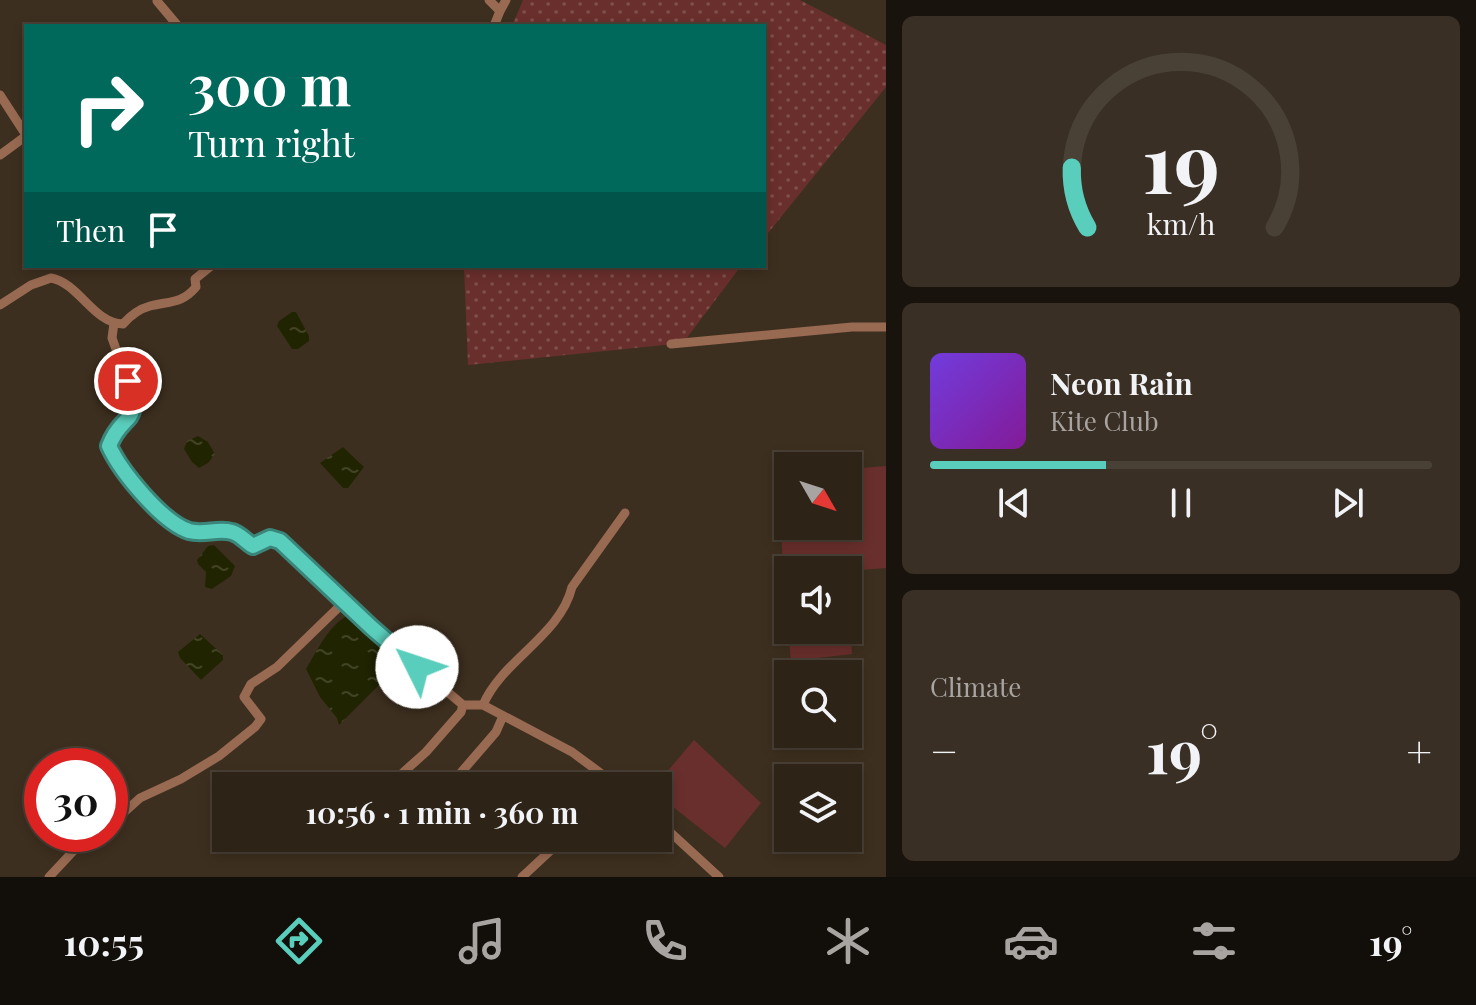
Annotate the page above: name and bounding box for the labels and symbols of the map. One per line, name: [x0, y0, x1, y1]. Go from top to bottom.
pin: [94, 347, 162, 415]
north arrow: [774, 452, 862, 540]
position arrow: [375, 625, 459, 709]
speed limit sign: 30: [24, 748, 128, 852]

